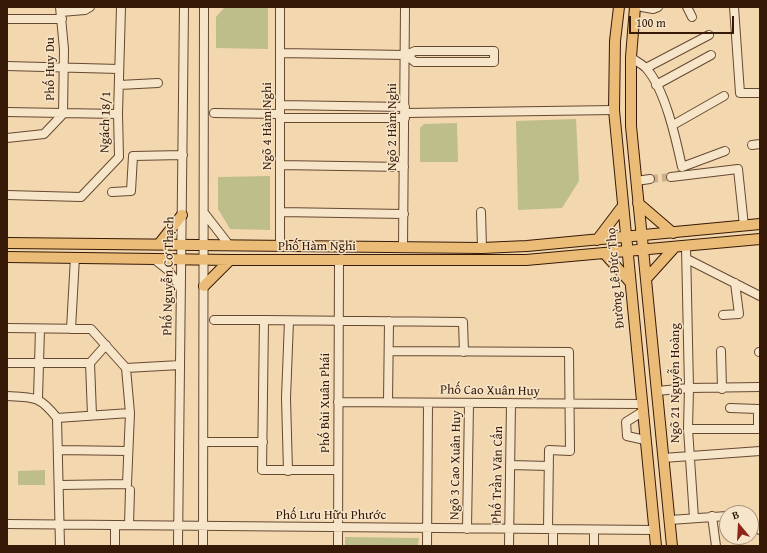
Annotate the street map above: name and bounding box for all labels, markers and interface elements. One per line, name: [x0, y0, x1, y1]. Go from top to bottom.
scale bar: [631, 8, 736, 34]
text: 100 m: [636, 14, 666, 31]
street label: Phố Huy Du: [43, 37, 59, 101]
street label: Ngõ 4 Hàm Nghi: [260, 82, 276, 170]
street label: Ngõ 2 Hàm Nghi: [385, 83, 401, 171]
street label: Ngách 18/1: [97, 91, 115, 153]
street label: Phố Nguyễn Cơ Thạch: [160, 216, 178, 336]
street label: Đường Lê Đức Thọ: [604, 227, 628, 329]
street label: Phố Hàm Nghi: [278, 239, 356, 255]
street label: Ngõ 21 Nguyễn Hoàng: [668, 323, 684, 443]
street label: Phố Bùi Xuân Phái: [318, 353, 334, 453]
street label: Phố Cao Xuân Huy: [440, 382, 540, 400]
street label: Ngõ 3 Cao Xuân Huy: [447, 410, 465, 520]
street label: Phố Trần Văn Cẩn: [489, 426, 507, 524]
north arrow: [719, 505, 759, 545]
text: B: [730, 506, 741, 523]
street label: Phố Lưu Hữu Phước: [276, 508, 386, 524]

